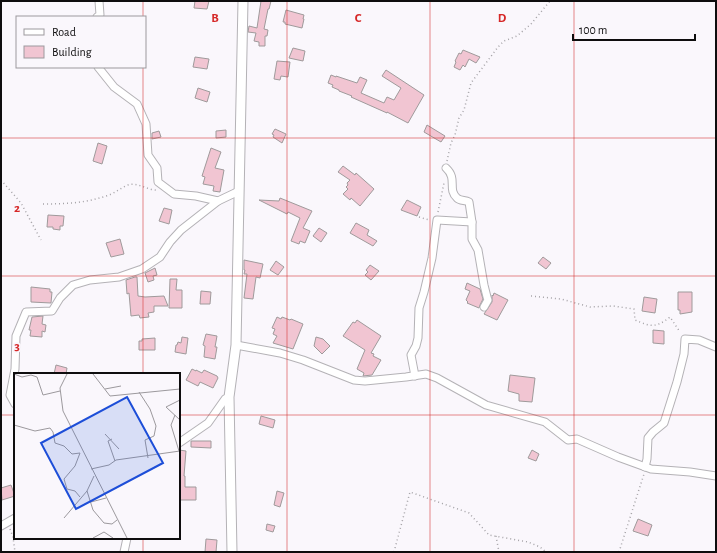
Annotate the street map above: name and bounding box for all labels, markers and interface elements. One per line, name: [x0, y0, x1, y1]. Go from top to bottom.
text: B: [211, 12, 219, 25]
text: C: [355, 12, 362, 25]
text: D: [498, 12, 507, 25]
legend: [16, 16, 146, 68]
scale bar: [573, 16, 695, 42]
text: 100 m: [579, 24, 607, 36]
text: Road: [52, 26, 76, 38]
text: Building: [52, 46, 92, 58]
text: 2: [14, 202, 20, 215]
text: 3: [14, 340, 20, 353]
inset map: [14, 373, 180, 539]

